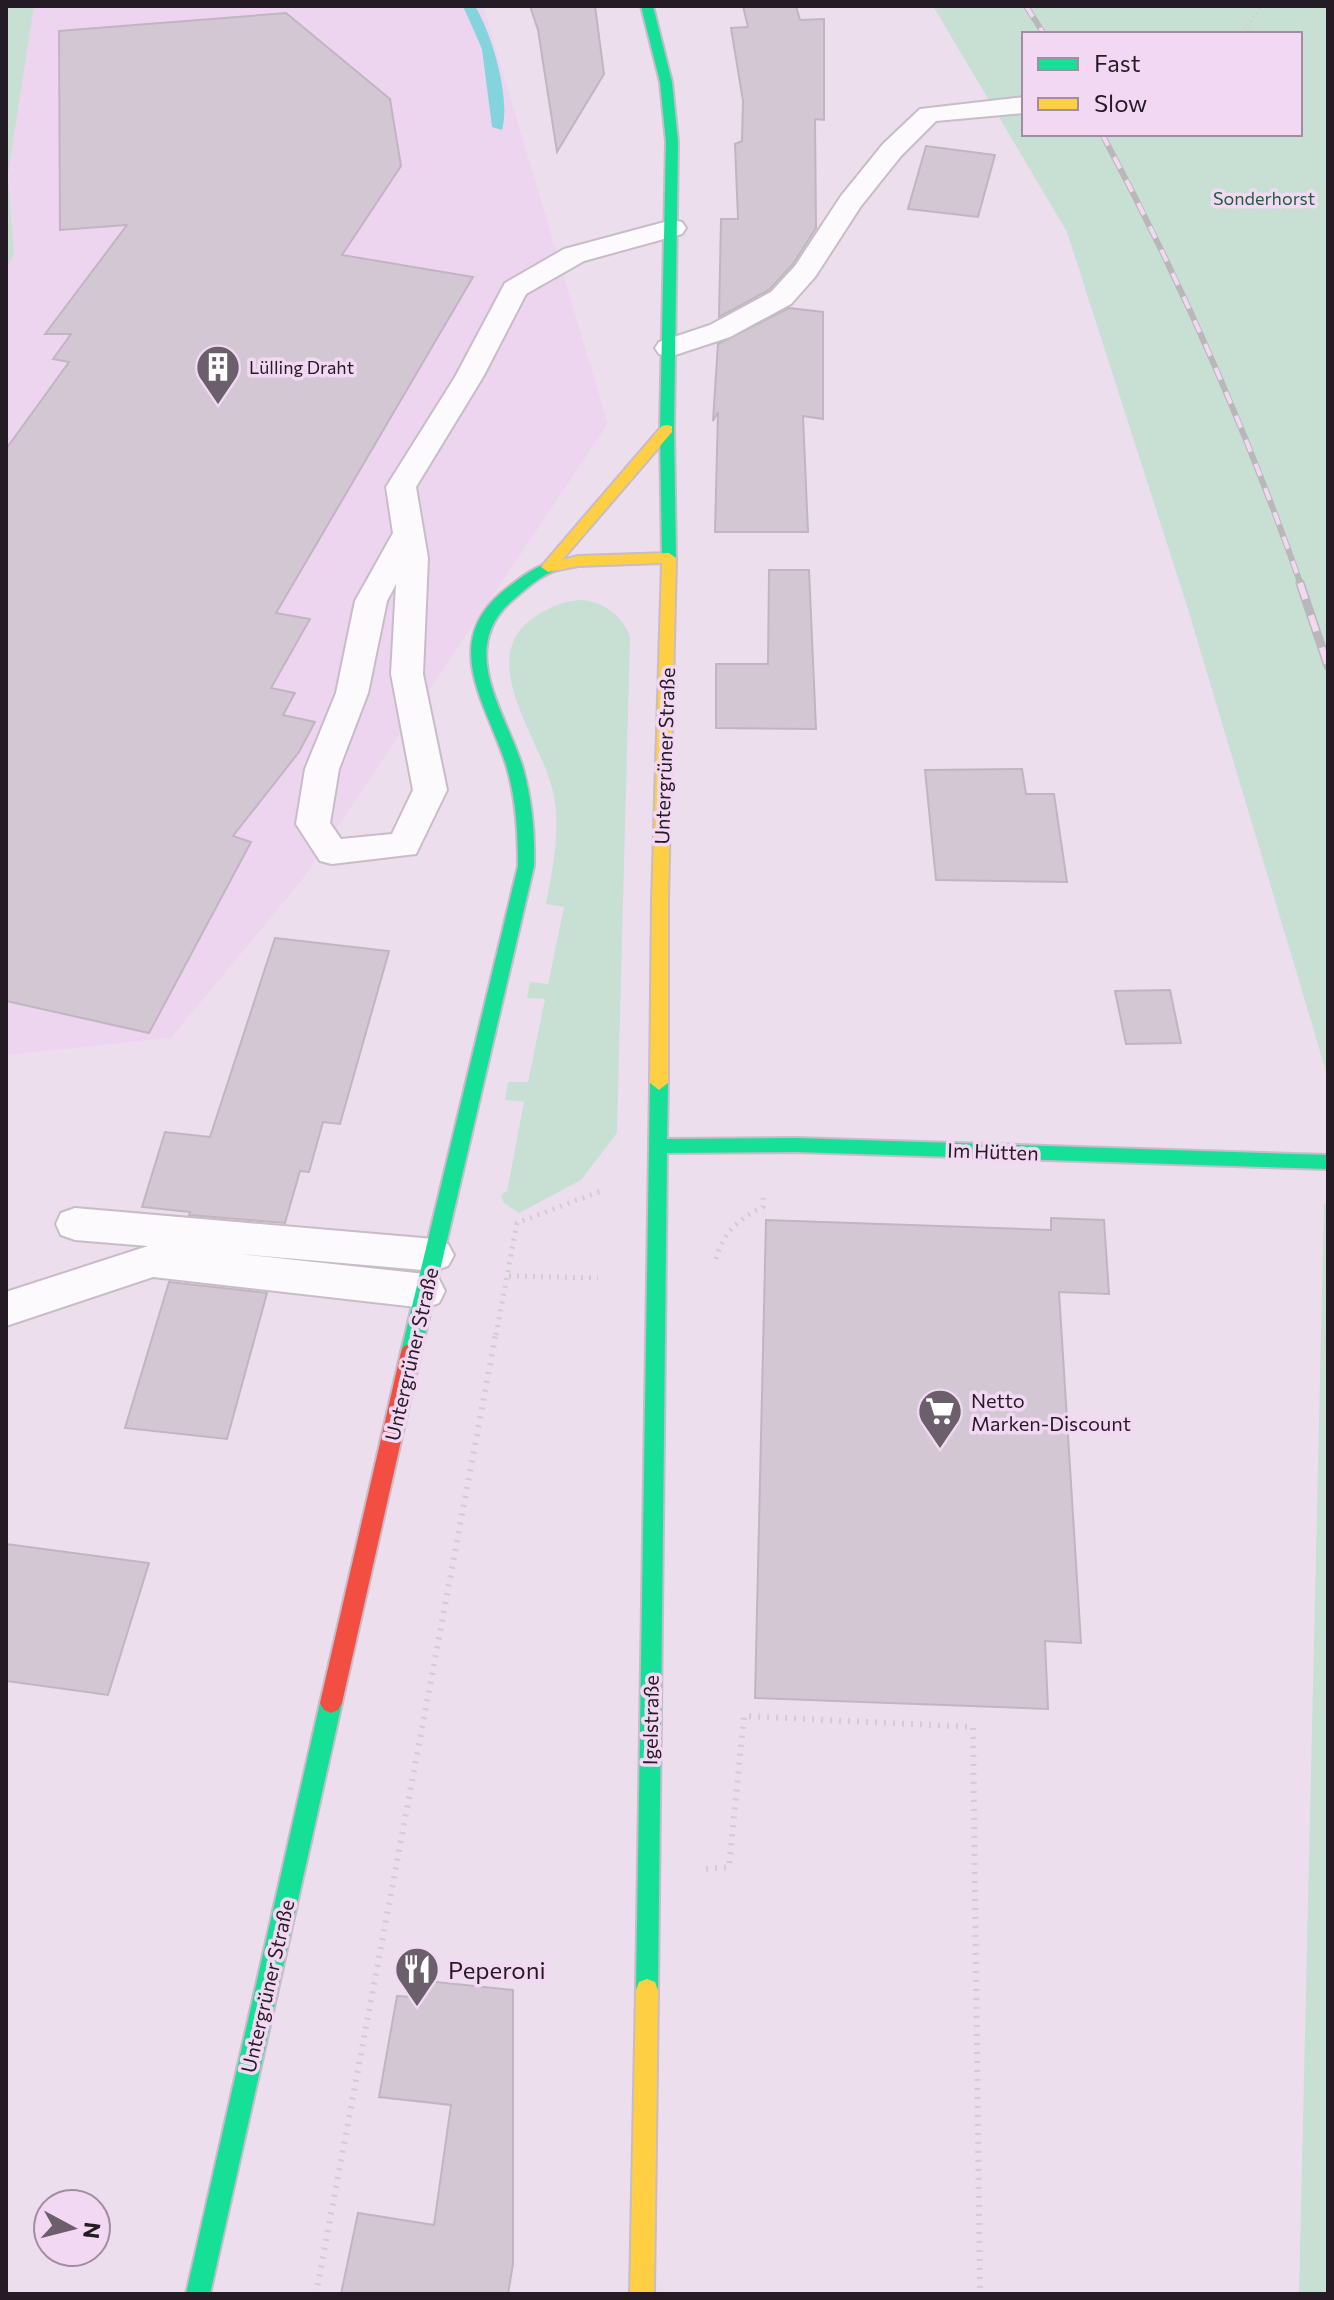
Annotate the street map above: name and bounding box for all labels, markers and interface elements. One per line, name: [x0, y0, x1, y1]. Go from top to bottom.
legend: [1022, 32, 1302, 136]
text: Fast: [1094, 48, 1141, 77]
text: Slow: [1094, 88, 1147, 117]
park label: Sonderhorst: [1213, 187, 1315, 209]
building icon: Lülling Draht: [194, 343, 242, 406]
place label: Lülling Draht: [249, 356, 354, 378]
street label: Untergrüner Straße: [649, 667, 679, 845]
street label: Im Hütten: [947, 1137, 1039, 1165]
street label: Untergrüner Straße: [379, 1265, 443, 1443]
supermarket icon: Netto Marken-Discount: [916, 1387, 964, 1450]
place label: Netto Marken-Discount: [971, 1388, 1131, 1435]
street label: Igelstraße: [637, 1675, 663, 1765]
street label: Untergrüner Straße: [235, 1897, 299, 2075]
restaurant icon: Peperoni: [393, 1945, 441, 2008]
place label: Peperoni: [448, 1955, 546, 1984]
north arrow: [32, 2188, 112, 2268]
text: N: [78, 2221, 107, 2240]

